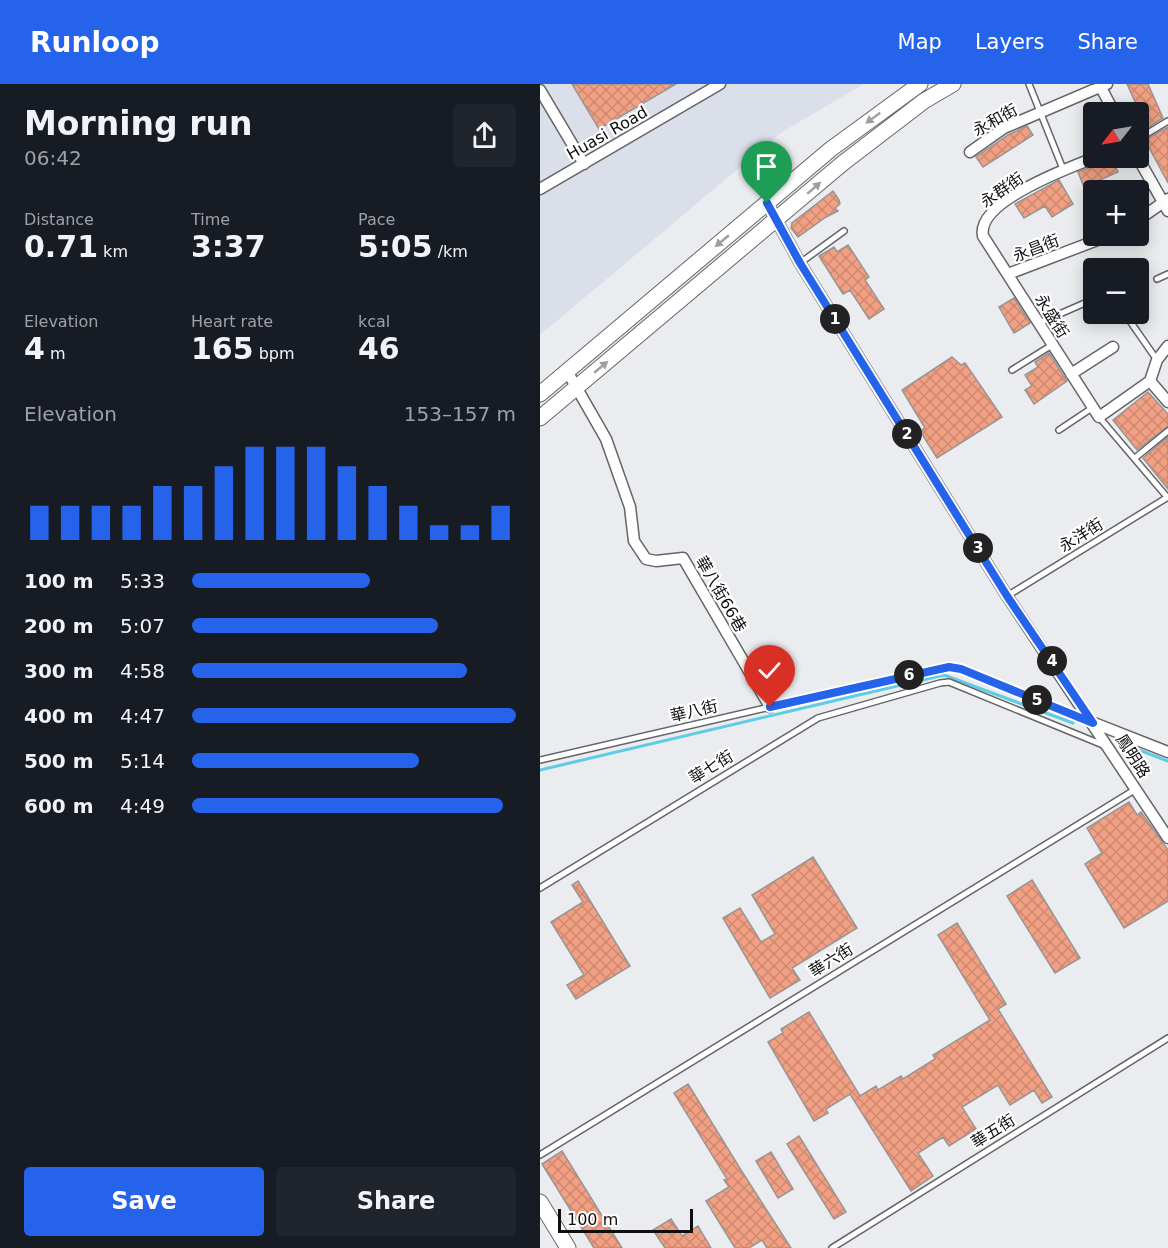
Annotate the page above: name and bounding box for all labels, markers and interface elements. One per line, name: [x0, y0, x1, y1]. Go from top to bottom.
text: Runloop: [30, 26, 160, 59]
text: Map: [898, 30, 942, 54]
text: Layers: [975, 30, 1044, 54]
text: Share: [1077, 30, 1138, 54]
street label: 永和街: [969, 100, 1021, 140]
street label: Huasi Road: [563, 102, 651, 164]
north arrow: [1083, 102, 1149, 168]
map controls: [1083, 102, 1149, 324]
text: Morning run: [24, 104, 252, 143]
button: share: [453, 104, 516, 167]
one-way arrow: [865, 112, 881, 124]
pin: [741, 141, 792, 203]
text: 06:42: [24, 146, 82, 170]
icon: arrive: [750, 150, 783, 183]
street label: 永群街: [977, 168, 1027, 212]
button: +: [1083, 180, 1149, 246]
one-way arrow: [806, 181, 822, 194]
text: Distance: [24, 210, 94, 229]
text: Time: [191, 210, 230, 229]
text: Pace: [358, 210, 395, 229]
text: 0.71: [24, 229, 98, 264]
text: 3:37: [191, 229, 266, 264]
text: 5:05: [358, 229, 433, 264]
street label: 永昌街: [1010, 231, 1062, 265]
one-way arrow: [714, 235, 730, 248]
text: km: [98, 242, 128, 261]
text: /km: [433, 242, 468, 261]
button: −: [1083, 258, 1149, 324]
street label: 永盛街: [1031, 291, 1073, 341]
pin: 1: [820, 304, 850, 334]
text: 1: [829, 309, 841, 328]
text: Elevation: [24, 312, 98, 331]
text: Heart rate: [191, 312, 273, 331]
text: kcal: [358, 312, 390, 331]
text: 4: [24, 331, 45, 366]
text: 165: [191, 331, 254, 366]
text: 46: [358, 331, 400, 366]
text: m: [45, 344, 66, 363]
text: bpm: [254, 344, 295, 363]
one-way arrow: [593, 361, 608, 374]
text: Elevation: [24, 402, 117, 426]
text: 153–157 m: [404, 402, 516, 426]
pin: 2: [892, 419, 922, 449]
text: 2: [901, 424, 913, 443]
street label: 永洋街: [1056, 514, 1106, 556]
pin: 3: [963, 533, 993, 563]
text: 3: [972, 538, 984, 557]
street label: 華八街66巷: [692, 553, 750, 635]
text: 100 m: [24, 569, 94, 593]
text: 5:33: [120, 569, 165, 593]
text: 200 m: [24, 614, 94, 638]
text: 5:07: [120, 614, 165, 638]
pin: [744, 645, 795, 707]
pin: 4: [1037, 646, 1067, 676]
text: 4: [1046, 651, 1058, 670]
icon: check: [753, 654, 786, 687]
text: 300 m: [24, 659, 94, 683]
text: 4:58: [120, 659, 165, 683]
pin: 6: [894, 660, 924, 690]
text: 6: [903, 665, 915, 684]
pin: 5: [1022, 685, 1052, 715]
text: 5: [1031, 690, 1043, 709]
street label: 華八街: [668, 696, 720, 726]
text: 400 m: [24, 704, 94, 728]
text: 4:47: [120, 704, 165, 728]
street label: 鳳明路: [1112, 731, 1154, 781]
street label: 華七街: [686, 746, 736, 788]
text: 500 m: [24, 749, 94, 773]
text: 5:14: [120, 749, 165, 773]
text: 600 m: [24, 794, 94, 818]
text: 4:49: [120, 794, 165, 818]
street label: 華六街: [806, 939, 856, 981]
street label: 華五街: [968, 1110, 1018, 1152]
button: Save: [24, 1167, 264, 1236]
button: Share: [276, 1167, 516, 1236]
scale bar: [558, 1206, 693, 1234]
text: 100 m: [567, 1210, 618, 1229]

